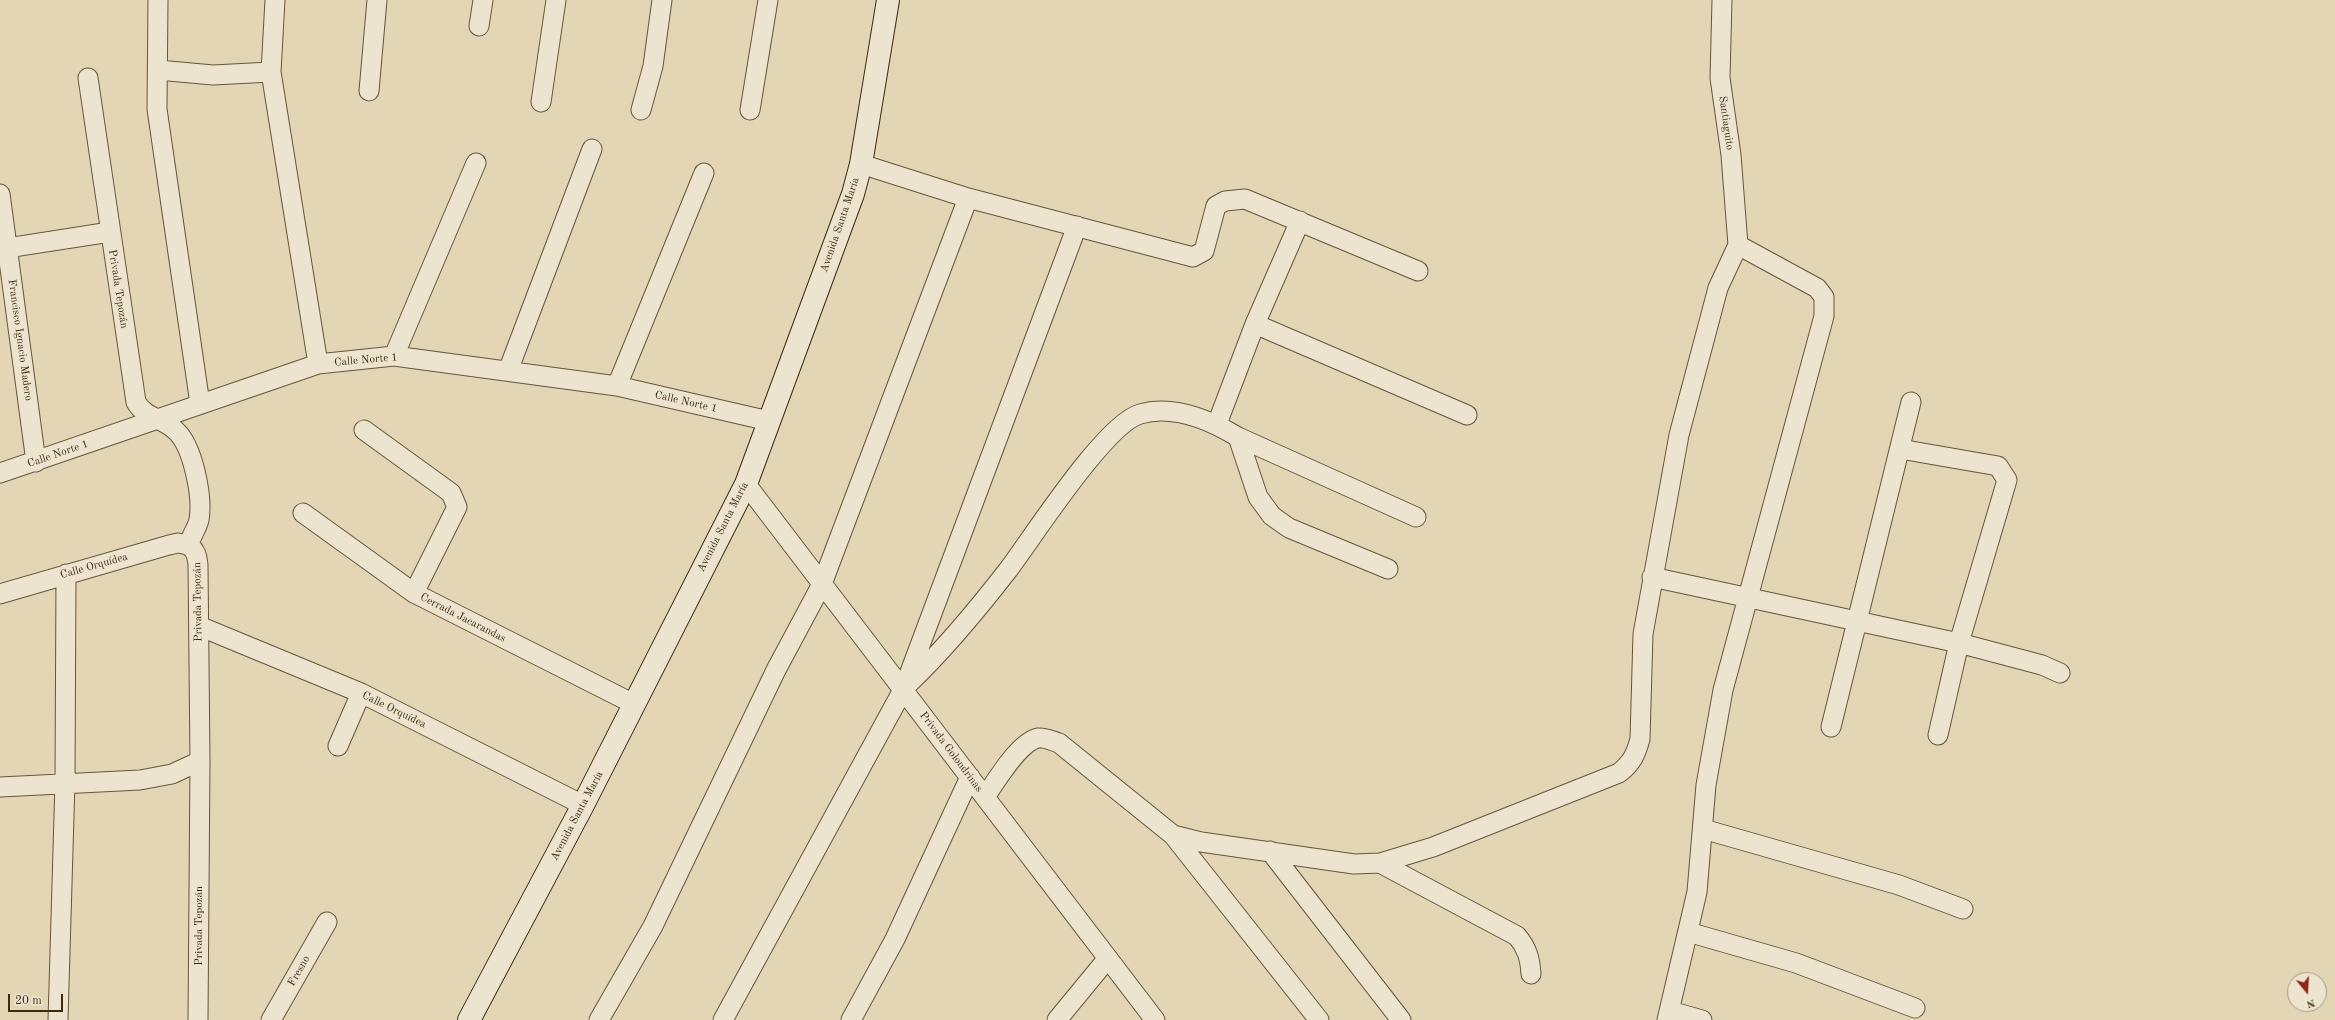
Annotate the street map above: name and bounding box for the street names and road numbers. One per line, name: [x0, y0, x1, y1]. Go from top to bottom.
street label: Santiaguito: [1716, 95, 1736, 151]
street label: Avenida Santa María: [818, 176, 862, 274]
street label: Privada Tepozán: [105, 249, 131, 329]
street label: Francisco Ignacio Madero: [5, 278, 35, 402]
street label: Calle Norte 1: [334, 351, 398, 369]
street label: Calle Norte 1: [653, 388, 719, 416]
street label: Calle Norte 1: [26, 437, 90, 471]
street label: Avenida Santa María: [695, 480, 751, 574]
street label: Calle Orquídea: [59, 550, 129, 582]
street label: Privada Tepozán: [191, 562, 205, 642]
street label: Cerrada Jacarandas: [418, 591, 508, 645]
street label: Calle Orquídea: [360, 689, 428, 731]
street label: Privada Golondrinas: [916, 709, 986, 795]
street label: Avenida Santa María: [548, 769, 606, 863]
street label: Privada Tepozán: [192, 886, 206, 966]
street label: Fresno: [285, 953, 313, 989]

